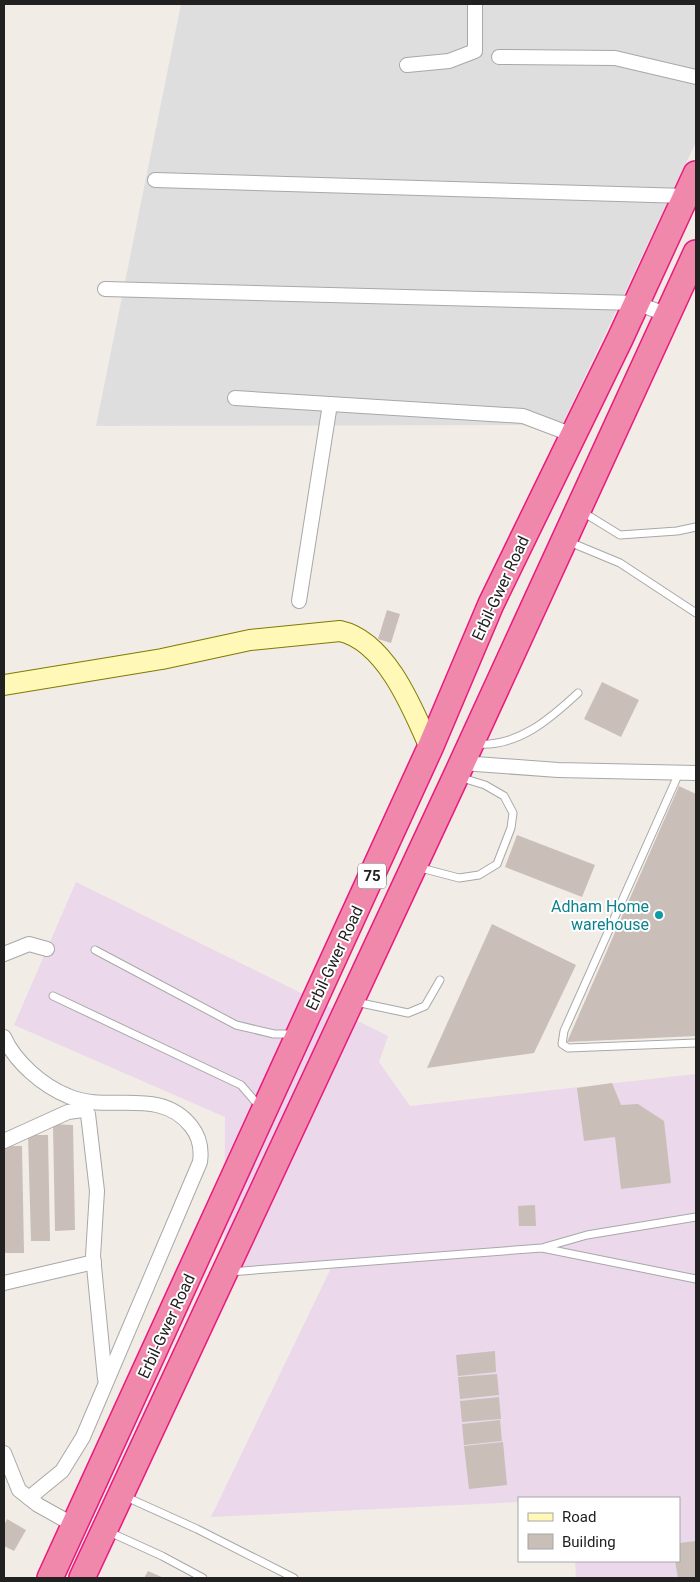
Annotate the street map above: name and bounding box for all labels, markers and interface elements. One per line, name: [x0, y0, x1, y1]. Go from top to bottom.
street label: Erbil-Gwer Road: [468, 533, 533, 644]
road number: 75: [358, 864, 386, 888]
place label: Adham Home warehouse: [551, 897, 649, 934]
street label: Erbil-Gwer Road: [302, 903, 367, 1014]
marker: Adham Home warehouse: [653, 909, 665, 921]
street label: Erbil-Gwer Road: [134, 1271, 199, 1382]
legend: [518, 1497, 680, 1562]
text: Road: [562, 1508, 596, 1526]
text: Building: [562, 1533, 616, 1551]

